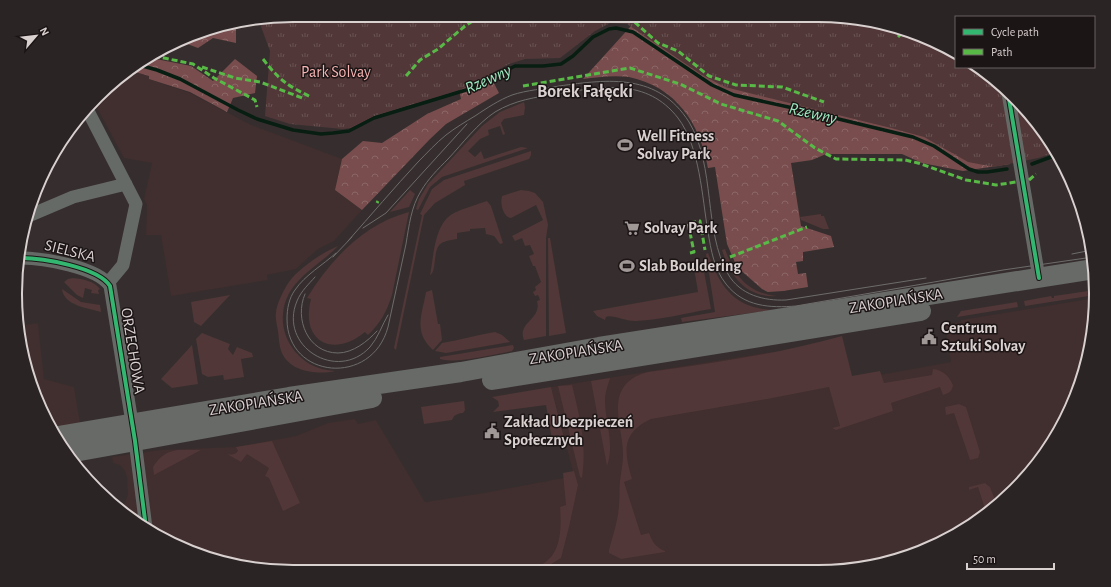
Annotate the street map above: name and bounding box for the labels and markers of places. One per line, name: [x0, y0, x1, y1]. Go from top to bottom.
place label: Well Fitness Solvay Park: [637, 128, 714, 163]
sports icon: Well Fitness Solvay Park: [616, 136, 634, 154]
supermarket icon: Solvay Park: [623, 219, 641, 237]
place label: Solvay Park: [644, 220, 717, 237]
sports icon: Slab Bouldering: [618, 257, 636, 275]
place label: Slab Bouldering: [639, 258, 742, 274]
place label: Centrum Sztuki Solvay: [941, 320, 1026, 355]
public building icon: Centrum Sztuki Solvay: [920, 328, 938, 346]
place label: Zakład Ubezpieczeń Społecznych: [504, 414, 633, 449]
public building icon: Zakład Ubezpieczeń Społecznych: [483, 422, 501, 440]

